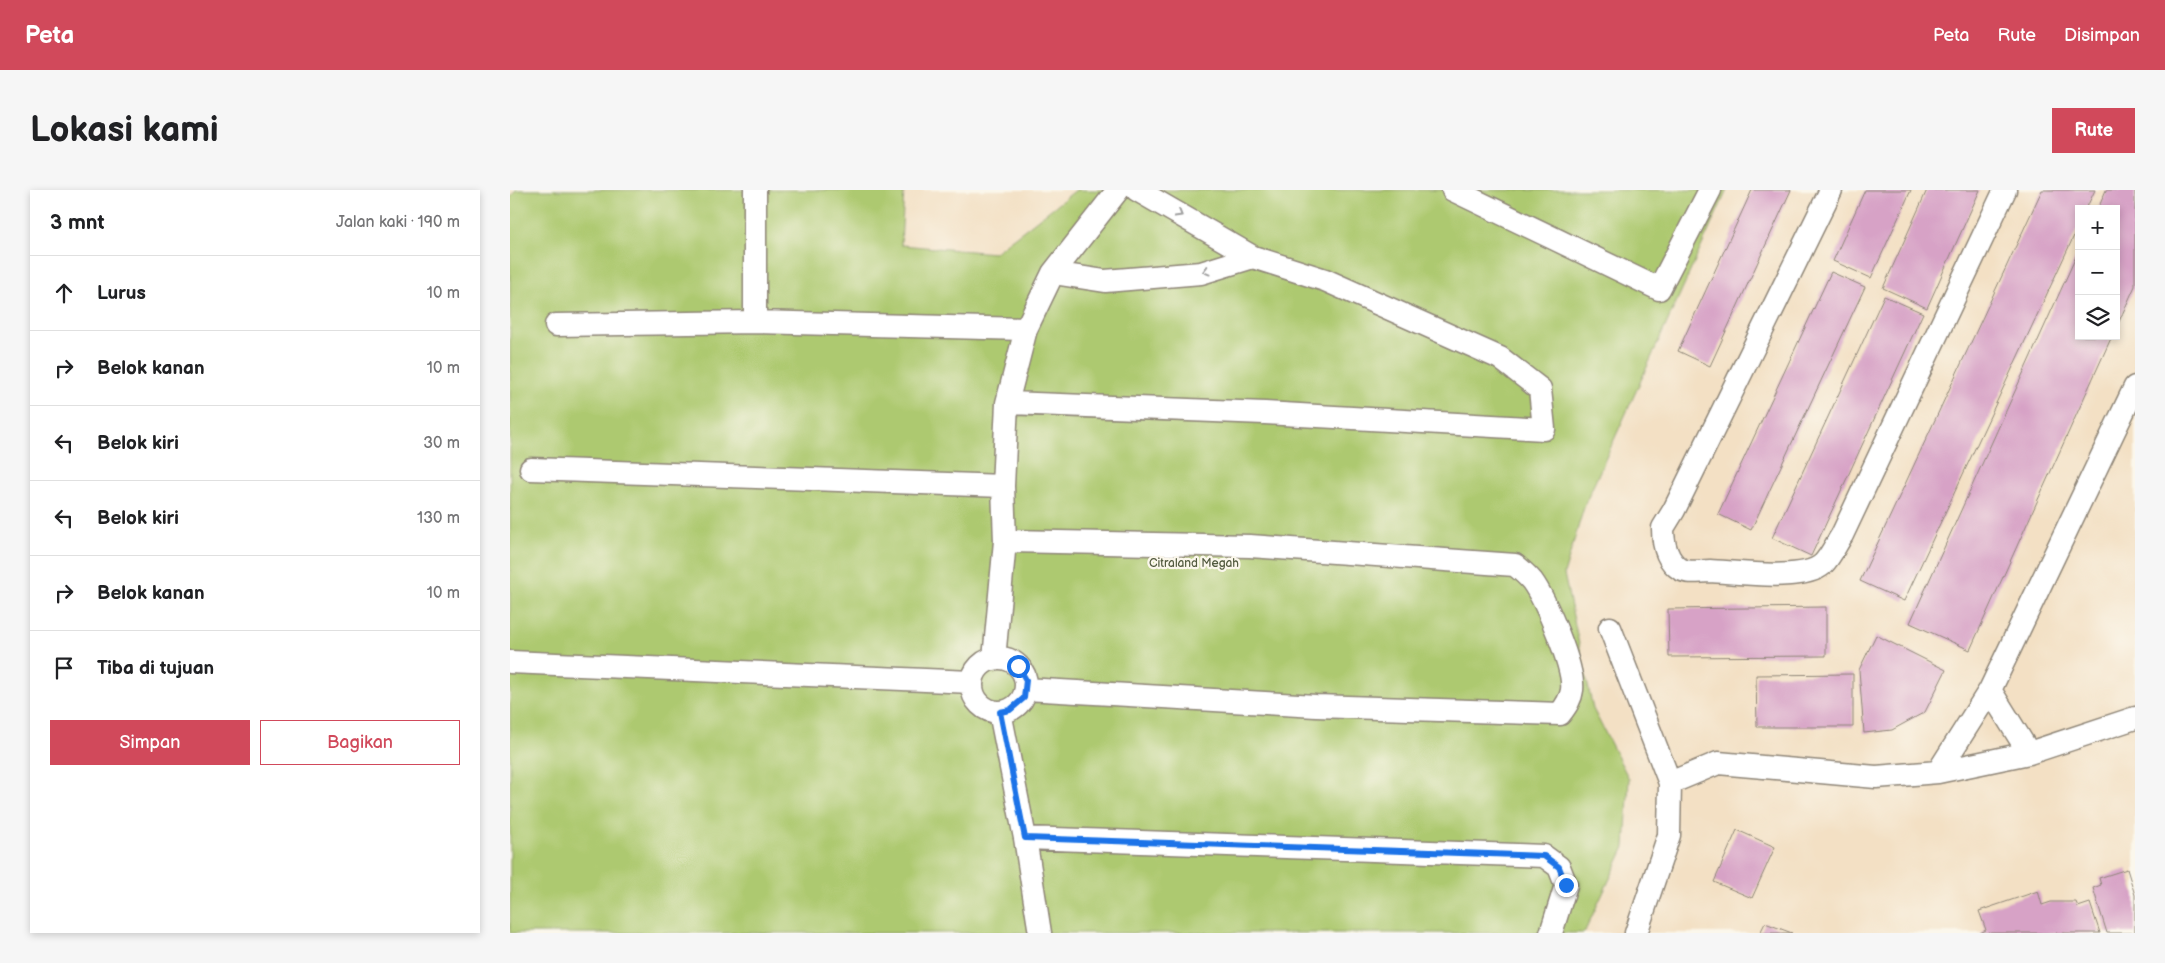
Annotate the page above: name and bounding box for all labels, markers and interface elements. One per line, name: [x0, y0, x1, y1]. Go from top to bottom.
text: Peta: [25, 21, 74, 50]
text: Peta: [1933, 25, 1969, 46]
text: Rute: [1997, 25, 2036, 46]
text: Disimpan: [2064, 25, 2140, 46]
button: Rute: [2052, 108, 2135, 153]
text: Lokasi kami: [30, 109, 219, 152]
map controls: [2075, 205, 2120, 340]
button: +: [2075, 205, 2120, 250]
one-way arrow: [1174, 208, 1183, 218]
text: 3 mnt: [50, 210, 105, 235]
text: Jalan kaki · 190 m: [336, 213, 460, 232]
button: −: [2075, 250, 2120, 295]
one-way arrow: [1202, 265, 1211, 276]
icon: ahead: [50, 279, 78, 307]
text: Lurus: [97, 282, 146, 305]
text: 10 m: [427, 284, 460, 303]
button: layers: [2075, 295, 2120, 340]
icon: right: [50, 354, 78, 382]
text: Belok kanan: [97, 357, 205, 380]
text: 10 m: [427, 359, 460, 378]
icon: left: [50, 429, 78, 457]
text: Belok kiri: [97, 432, 179, 455]
text: 30 m: [423, 434, 460, 453]
icon: left: [50, 504, 78, 532]
text: Belok kiri: [97, 507, 179, 530]
text: 130 m: [417, 509, 460, 528]
park label: Citraland Megah: [1149, 556, 1239, 571]
icon: right: [50, 579, 78, 607]
text: Belok kanan: [97, 582, 205, 605]
text: 10 m: [427, 584, 460, 603]
icon: arrive: [50, 654, 78, 682]
route start: [1007, 655, 1030, 678]
text: Tiba di tujuan: [97, 657, 214, 680]
button: Simpan: [50, 720, 250, 765]
button: Bagikan: [260, 720, 460, 765]
route end: [1555, 874, 1578, 897]

